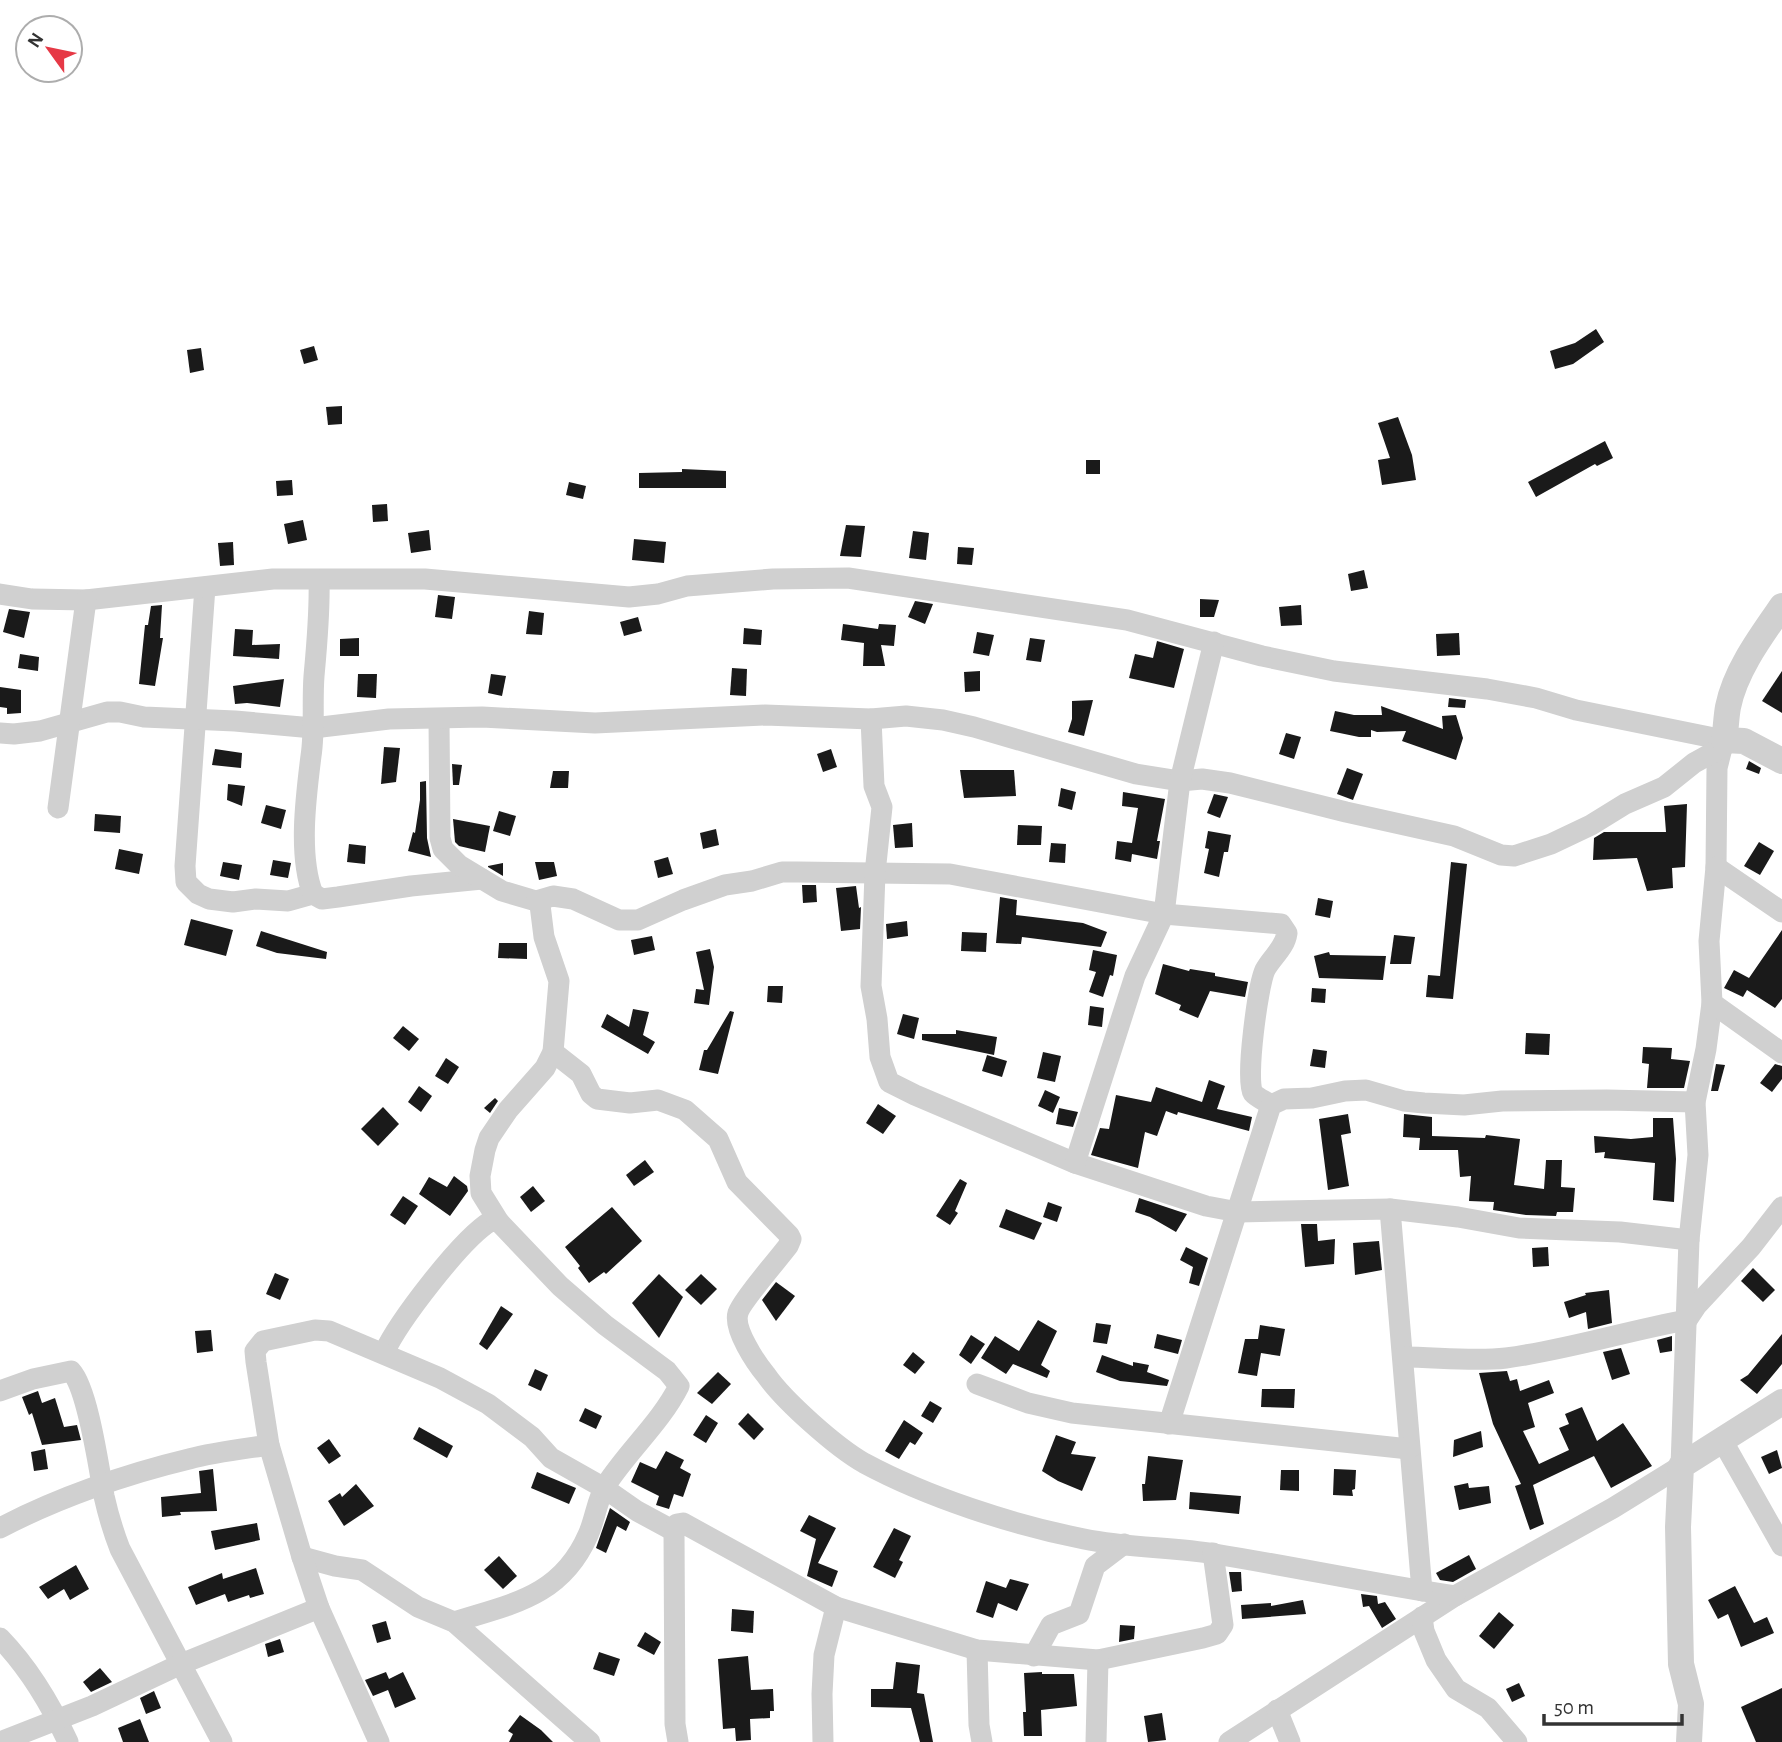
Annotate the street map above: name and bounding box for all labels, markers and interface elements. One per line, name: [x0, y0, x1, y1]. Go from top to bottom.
north arrow: [14, 14, 84, 84]
text: N: [24, 30, 48, 51]
scale bar: [1544, 1682, 1682, 1726]
text: 50 m: [1554, 1697, 1594, 1718]

